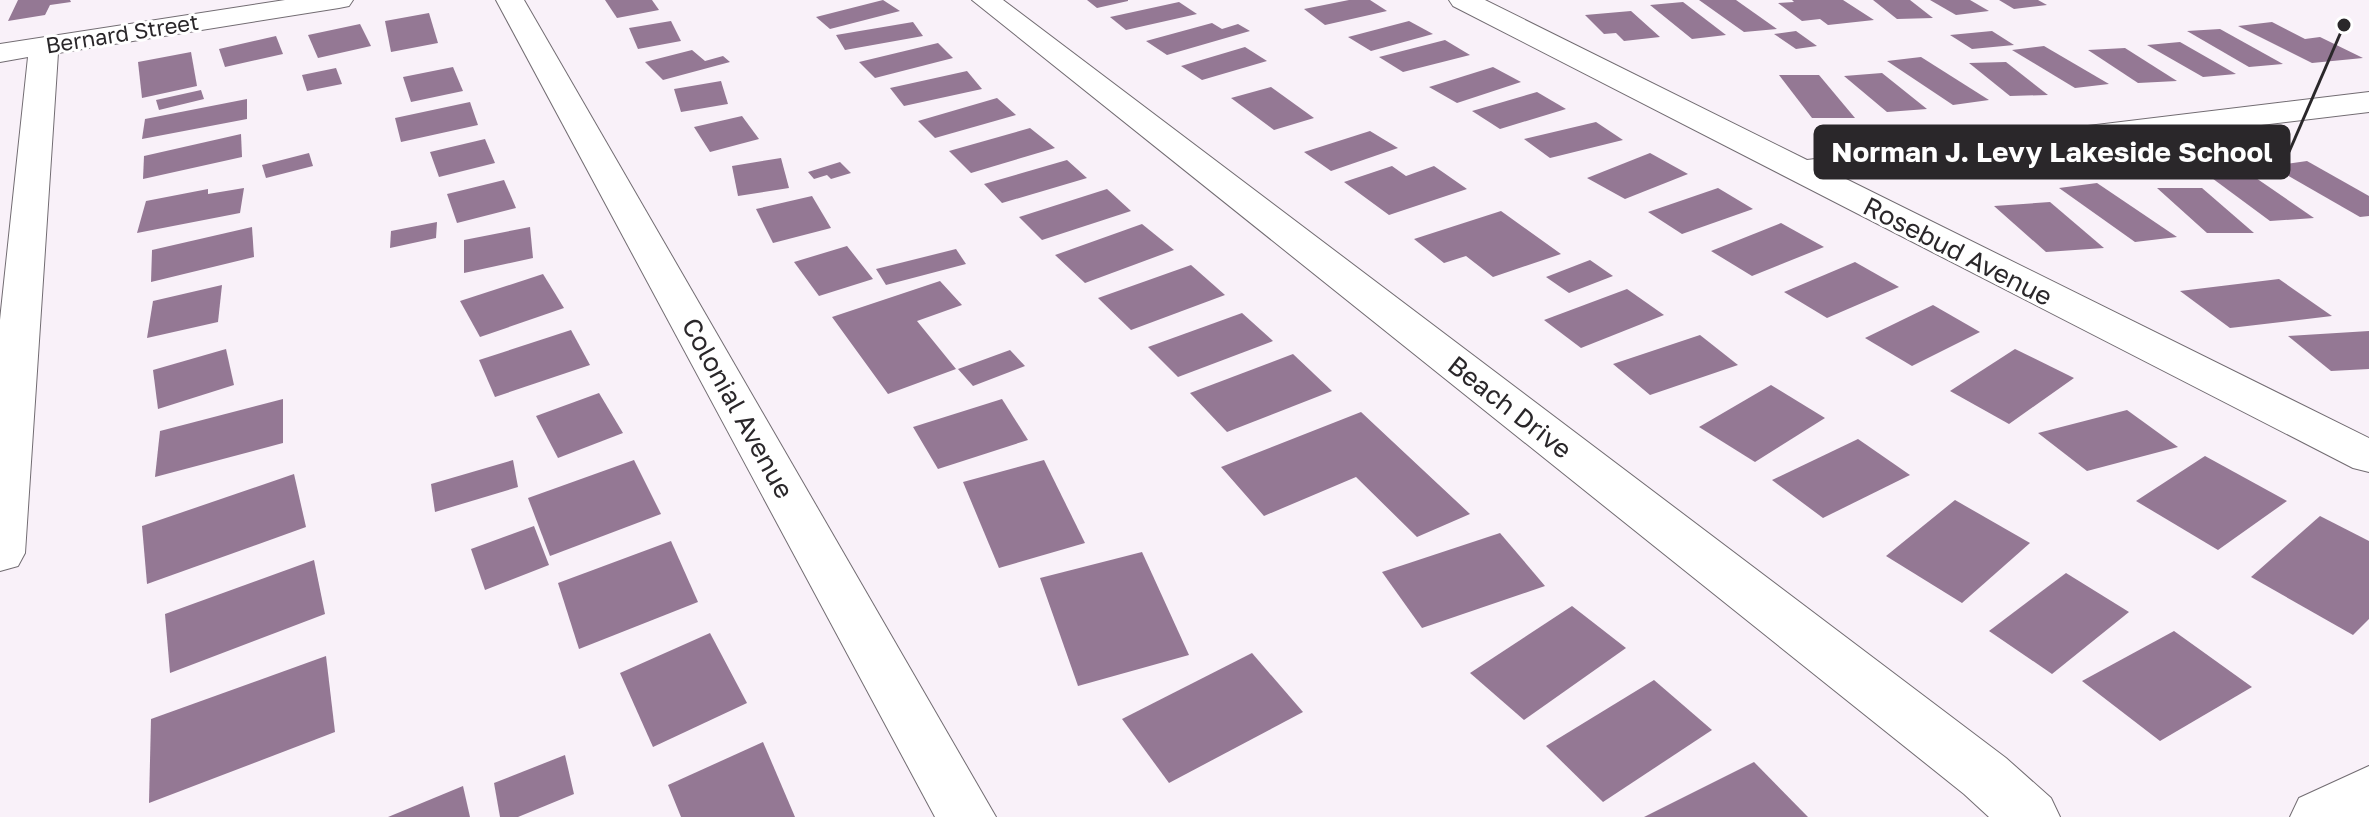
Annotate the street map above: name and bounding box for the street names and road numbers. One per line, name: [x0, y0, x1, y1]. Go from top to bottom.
street label: Bernard Street: [44, 8, 200, 58]
street label: Rosebud Avenue: [1858, 190, 2058, 312]
street label: Colonial Avenue: [676, 312, 800, 504]
street label: Beach Drive: [1442, 349, 1578, 465]

